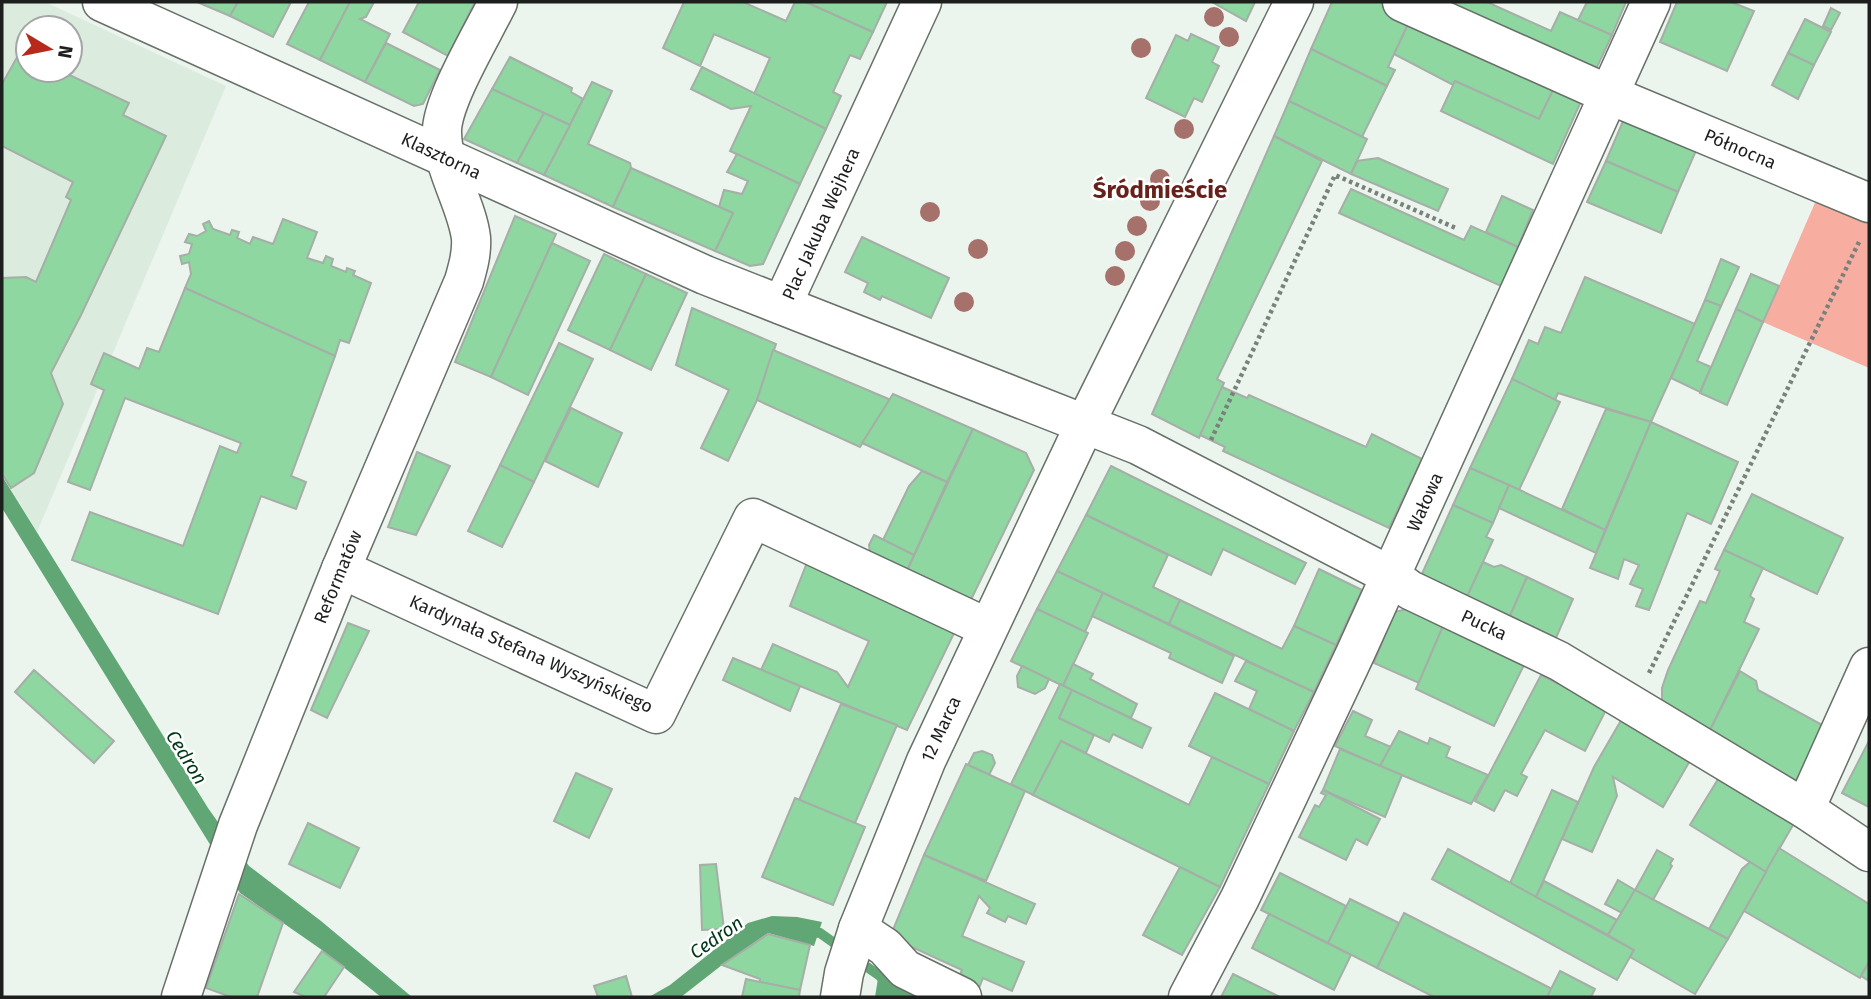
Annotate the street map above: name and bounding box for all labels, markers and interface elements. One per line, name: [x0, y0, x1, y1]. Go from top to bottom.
north arrow: [14, 14, 84, 84]
text: N: [53, 44, 78, 60]
street label: Północna: [1701, 124, 1779, 174]
street label: Klasztorna: [398, 128, 484, 184]
street label: Plac Jakuba Wejhera: [777, 144, 865, 304]
district label: Śródmieście: [1093, 176, 1227, 204]
street label: Wałowa: [1402, 469, 1448, 535]
street label: Reformatów: [309, 527, 367, 627]
street label: Kardynała Stefana Wyszyńskiego: [406, 590, 656, 718]
street label: Pucka: [1458, 605, 1510, 645]
street label: 12 Marca: [916, 693, 966, 765]
water label: Cedron: [161, 726, 212, 789]
water label: Cedron: [685, 911, 747, 964]

